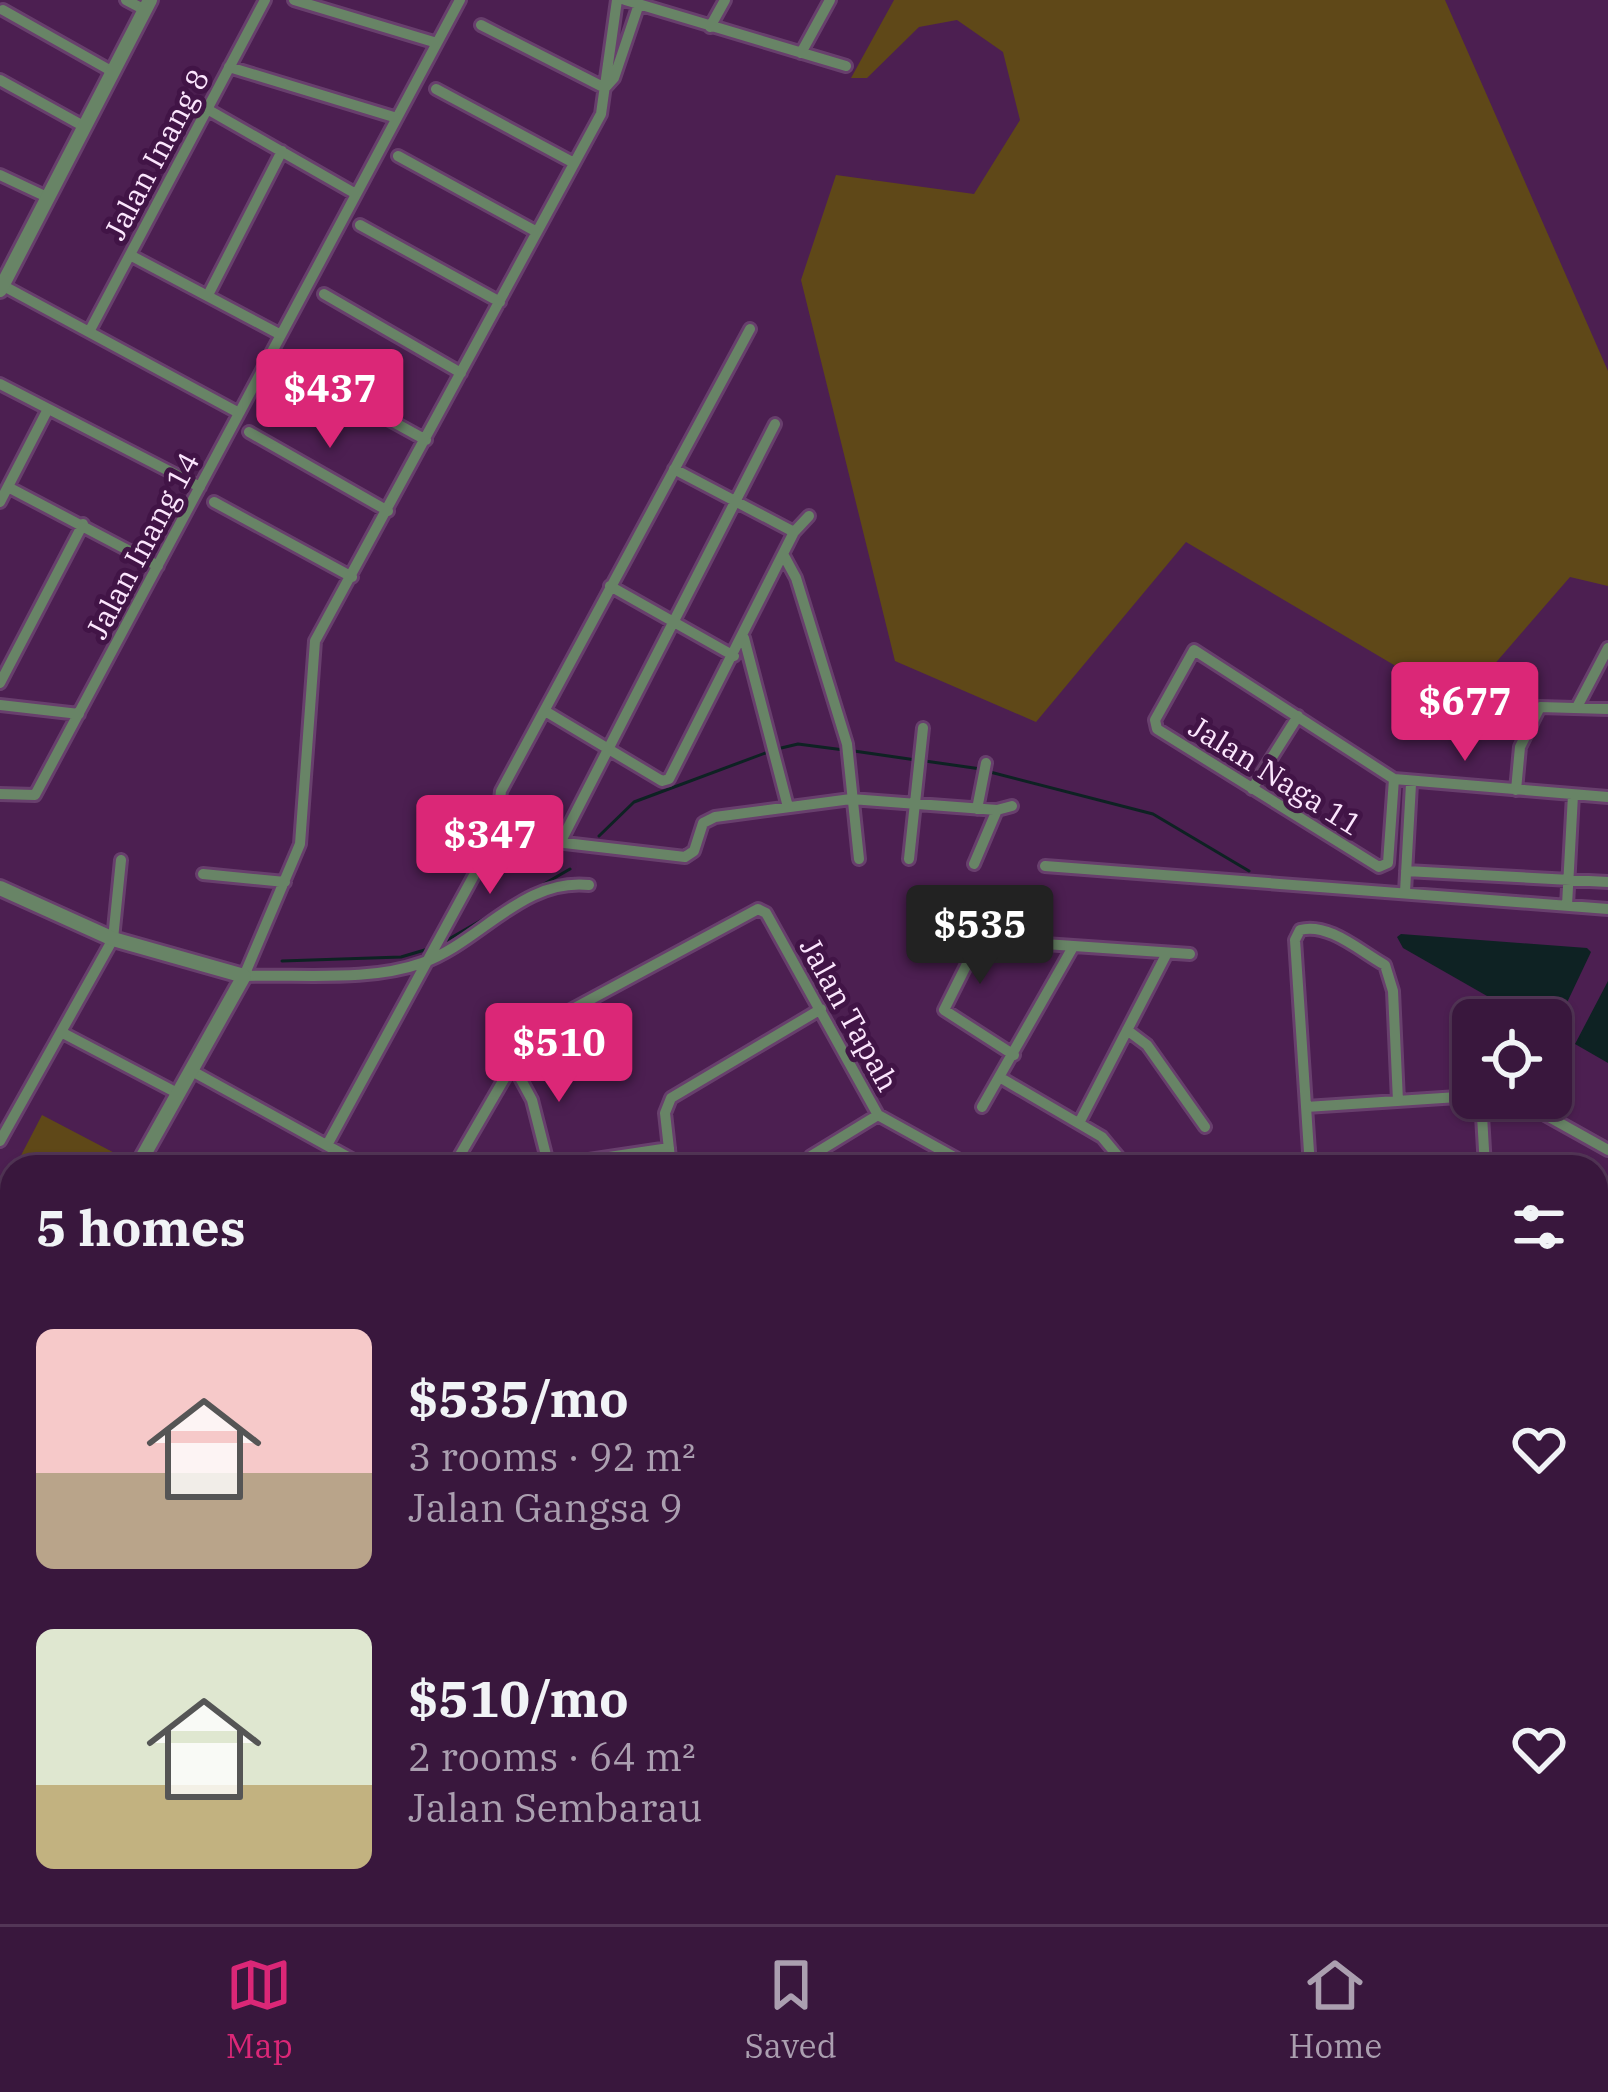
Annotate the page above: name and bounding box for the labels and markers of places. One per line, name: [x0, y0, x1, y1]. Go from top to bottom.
pin: $437: [259, 349, 401, 451]
pin: $677: [1394, 662, 1536, 764]
pin: $347: [419, 795, 561, 897]
pin: $535: [909, 885, 1051, 987]
pin: $510: [488, 1003, 630, 1105]

